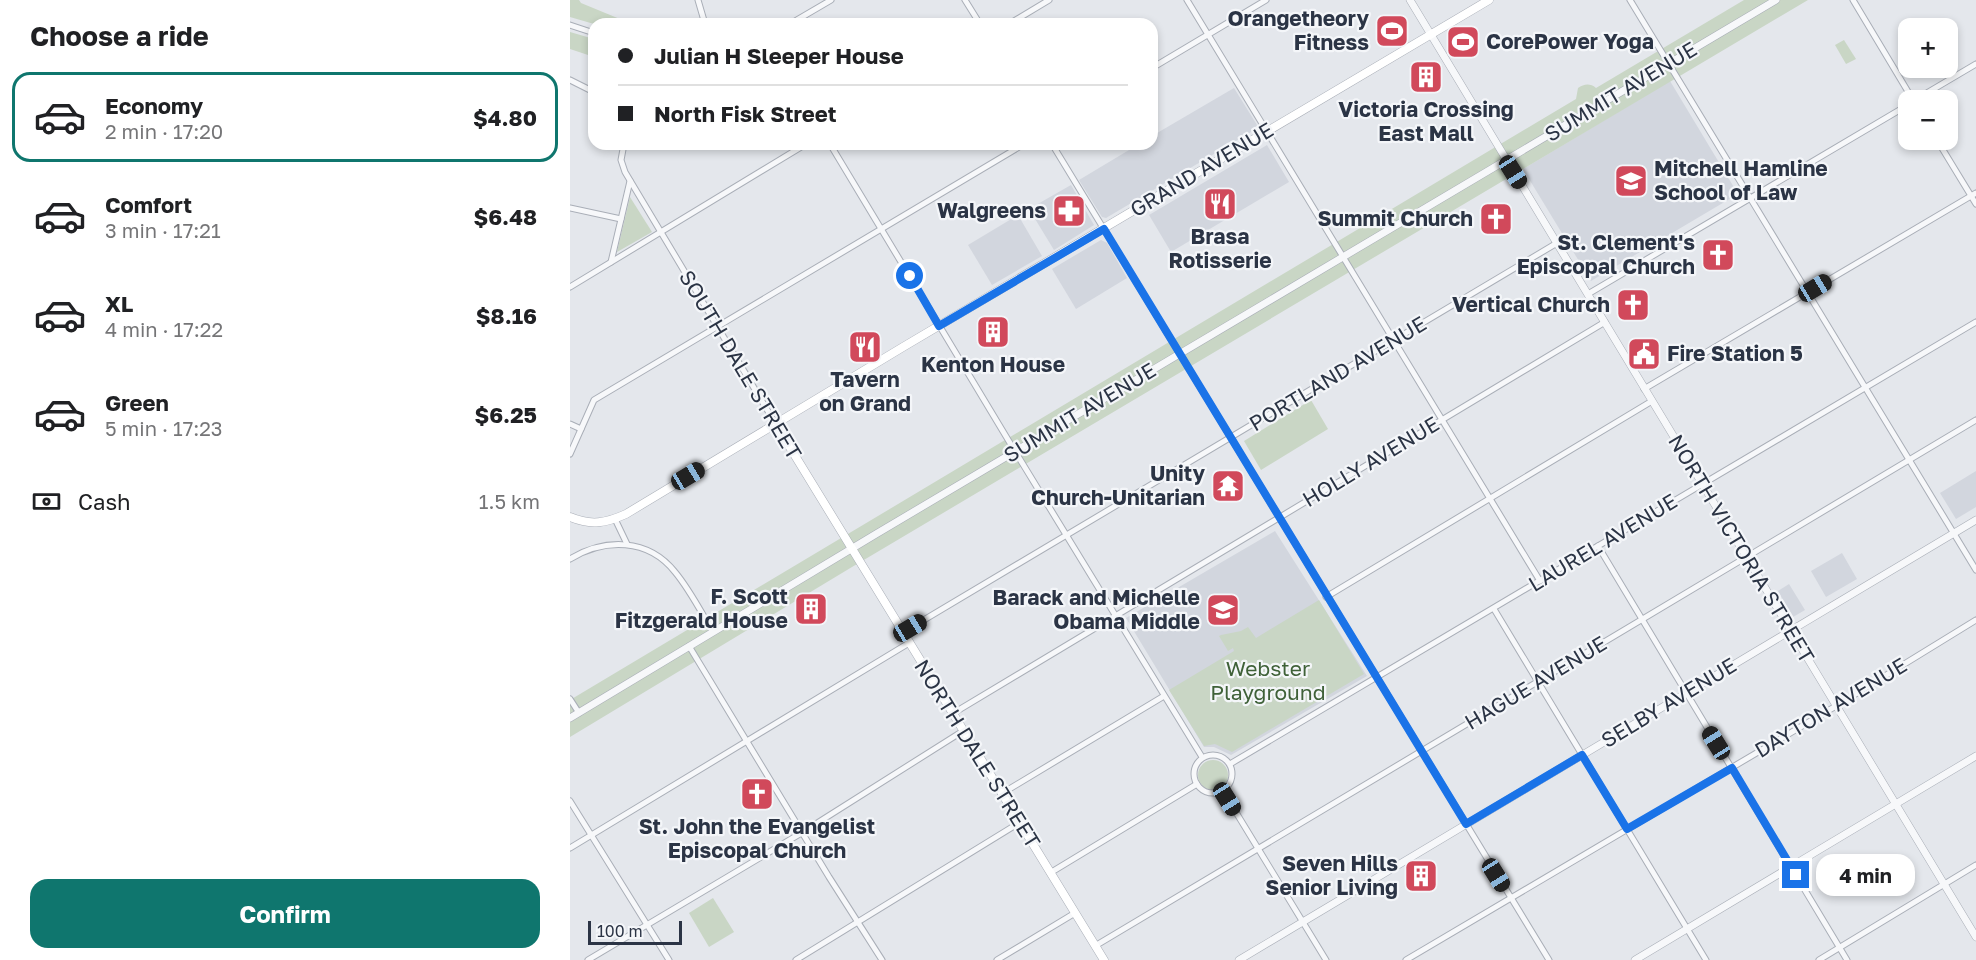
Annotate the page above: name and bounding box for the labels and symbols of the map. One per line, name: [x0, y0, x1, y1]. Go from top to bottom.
place label: Orangetheory Fitness: [1227, 5, 1369, 55]
sports icon: Orangetheory Fitness: [1374, 13, 1410, 49]
sports icon: CorePower Yoga: [1445, 24, 1481, 60]
place label: CorePower Yoga: [1486, 28, 1654, 54]
street label: SUMMIT AVENUE: [1540, 35, 1701, 147]
building icon: Victoria Crossing East Mall: [1408, 59, 1444, 95]
place label: Victoria Crossing East Mall: [1338, 96, 1514, 146]
street label: GRAND AVENUE: [1125, 116, 1278, 222]
car: [1496, 152, 1530, 192]
place label: Mitchell Hamline School of Law: [1654, 155, 1828, 205]
school or university icon: Mitchell Hamline School of Law: [1613, 163, 1649, 199]
restaurant icon: Brasa Rotisserie: [1202, 186, 1238, 222]
pharmacy icon: Walgreens: [1051, 193, 1087, 229]
place label: Walgreens: [937, 197, 1046, 223]
church icon: Summit Church: [1478, 201, 1514, 237]
place label: Summit Church: [1318, 205, 1473, 231]
place label: Brasa Rotisserie: [1168, 223, 1272, 273]
place label: St. Clement's Episcopal Church: [1517, 229, 1695, 279]
church icon: St. Clement's Episcopal Church: [1700, 237, 1736, 273]
route start: [896, 262, 923, 289]
street label: SOUTH DALE STREET: [674, 265, 808, 464]
car: [1795, 271, 1835, 305]
church icon: Vertical Church: [1615, 287, 1651, 323]
place label: Vertical Church: [1452, 291, 1610, 317]
street label: PORTLAND AVENUE: [1244, 310, 1431, 436]
building icon: Kenton House: [975, 314, 1011, 350]
restaurant icon: Tavern on Grand: [847, 329, 883, 365]
public building icon: Fire Station 5: [1626, 336, 1662, 372]
place label: Fire Station 5: [1667, 340, 1803, 366]
place label: Kenton House: [921, 351, 1065, 377]
street label: SUMMIT AVENUE: [999, 356, 1160, 468]
place label: Tavern on Grand: [819, 366, 911, 416]
street label: HOLLY AVENUE: [1297, 410, 1444, 512]
street label: NORTH VICTORIA STREET: [1663, 429, 1820, 667]
car: [668, 459, 708, 493]
place label: Unity Church-Unitarian: [1031, 460, 1205, 510]
temple icon: Unity Church-Unitarian: [1210, 468, 1246, 504]
street label: LAUREL AVENUE: [1523, 488, 1682, 597]
place label: F. Scott Fitzgerald House: [615, 583, 788, 633]
place label: Barack and Michelle Obama Middle: [992, 584, 1200, 634]
building icon: F. Scott Fitzgerald House: [793, 591, 829, 627]
school or university icon: Barack and Michelle Obama Middle: [1205, 592, 1241, 628]
car: [890, 611, 930, 645]
street label: HAGUE AVENUE: [1460, 630, 1611, 735]
street label: DAYTON AVENUE: [1750, 651, 1911, 763]
street label: SELBY AVENUE: [1596, 652, 1741, 753]
street label: NORTH DALE STREET: [909, 654, 1047, 853]
park label: Webster Playground: [1210, 655, 1326, 705]
car: [1699, 723, 1733, 763]
church icon: St. John the Evangelist Episcopal Church: [739, 776, 775, 812]
car: [1210, 779, 1244, 819]
place label: St. John the Evangelist Episcopal Church: [639, 813, 875, 863]
place label: Seven Hills Senior Living: [1265, 850, 1398, 900]
callout: 4 min: [1817, 854, 1916, 896]
car: [1479, 855, 1513, 895]
building icon: Seven Hills Senior Living: [1403, 858, 1439, 894]
route end: [1782, 861, 1809, 888]
scale bar: [588, 918, 682, 946]

